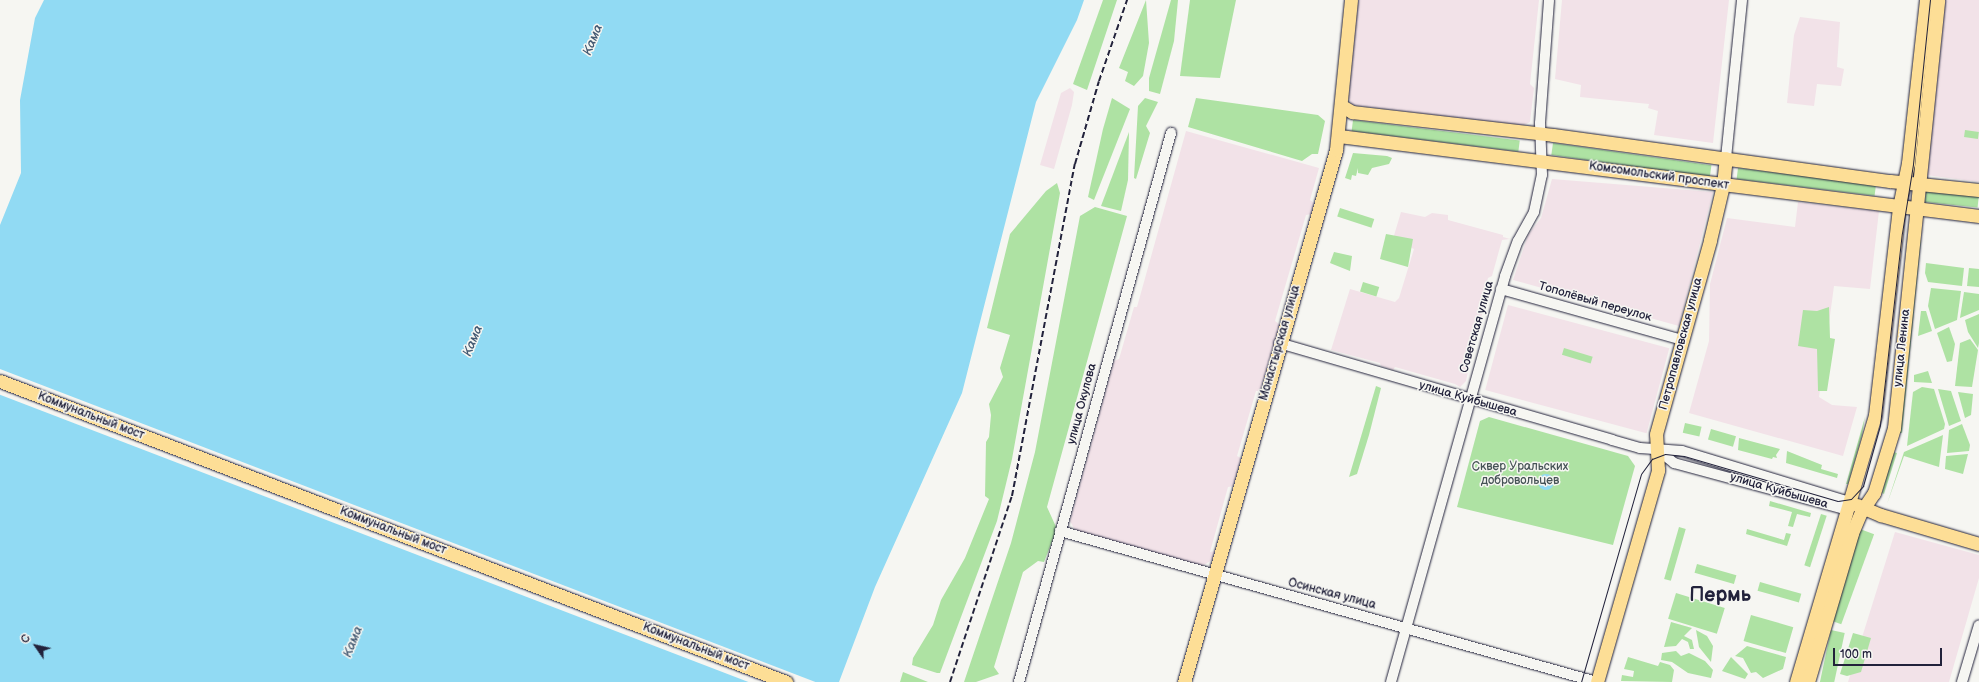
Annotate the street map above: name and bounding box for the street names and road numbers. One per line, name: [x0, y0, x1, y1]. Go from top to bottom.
street label: Комсомольский проспект: [1588, 159, 1730, 193]
street label: Петропавловская улица: [1656, 276, 1706, 412]
street label: Советская улица: [1457, 279, 1497, 375]
street label: Тополёвый переулок: [1537, 279, 1653, 325]
street label: Монастырская улица: [1257, 284, 1303, 402]
street label: улица Ленина: [1891, 308, 1913, 388]
street label: улица Окулова: [1064, 362, 1100, 446]
street label: улица Куйбышева: [1417, 378, 1519, 420]
street label: Коммунальный мост: [36, 389, 146, 443]
street label: улица Куйбышева: [1728, 470, 1830, 512]
street label: Коммунальный мост: [338, 504, 448, 558]
street label: Осинская улица: [1287, 575, 1377, 613]
street label: Коммунальный мост: [641, 620, 751, 674]

